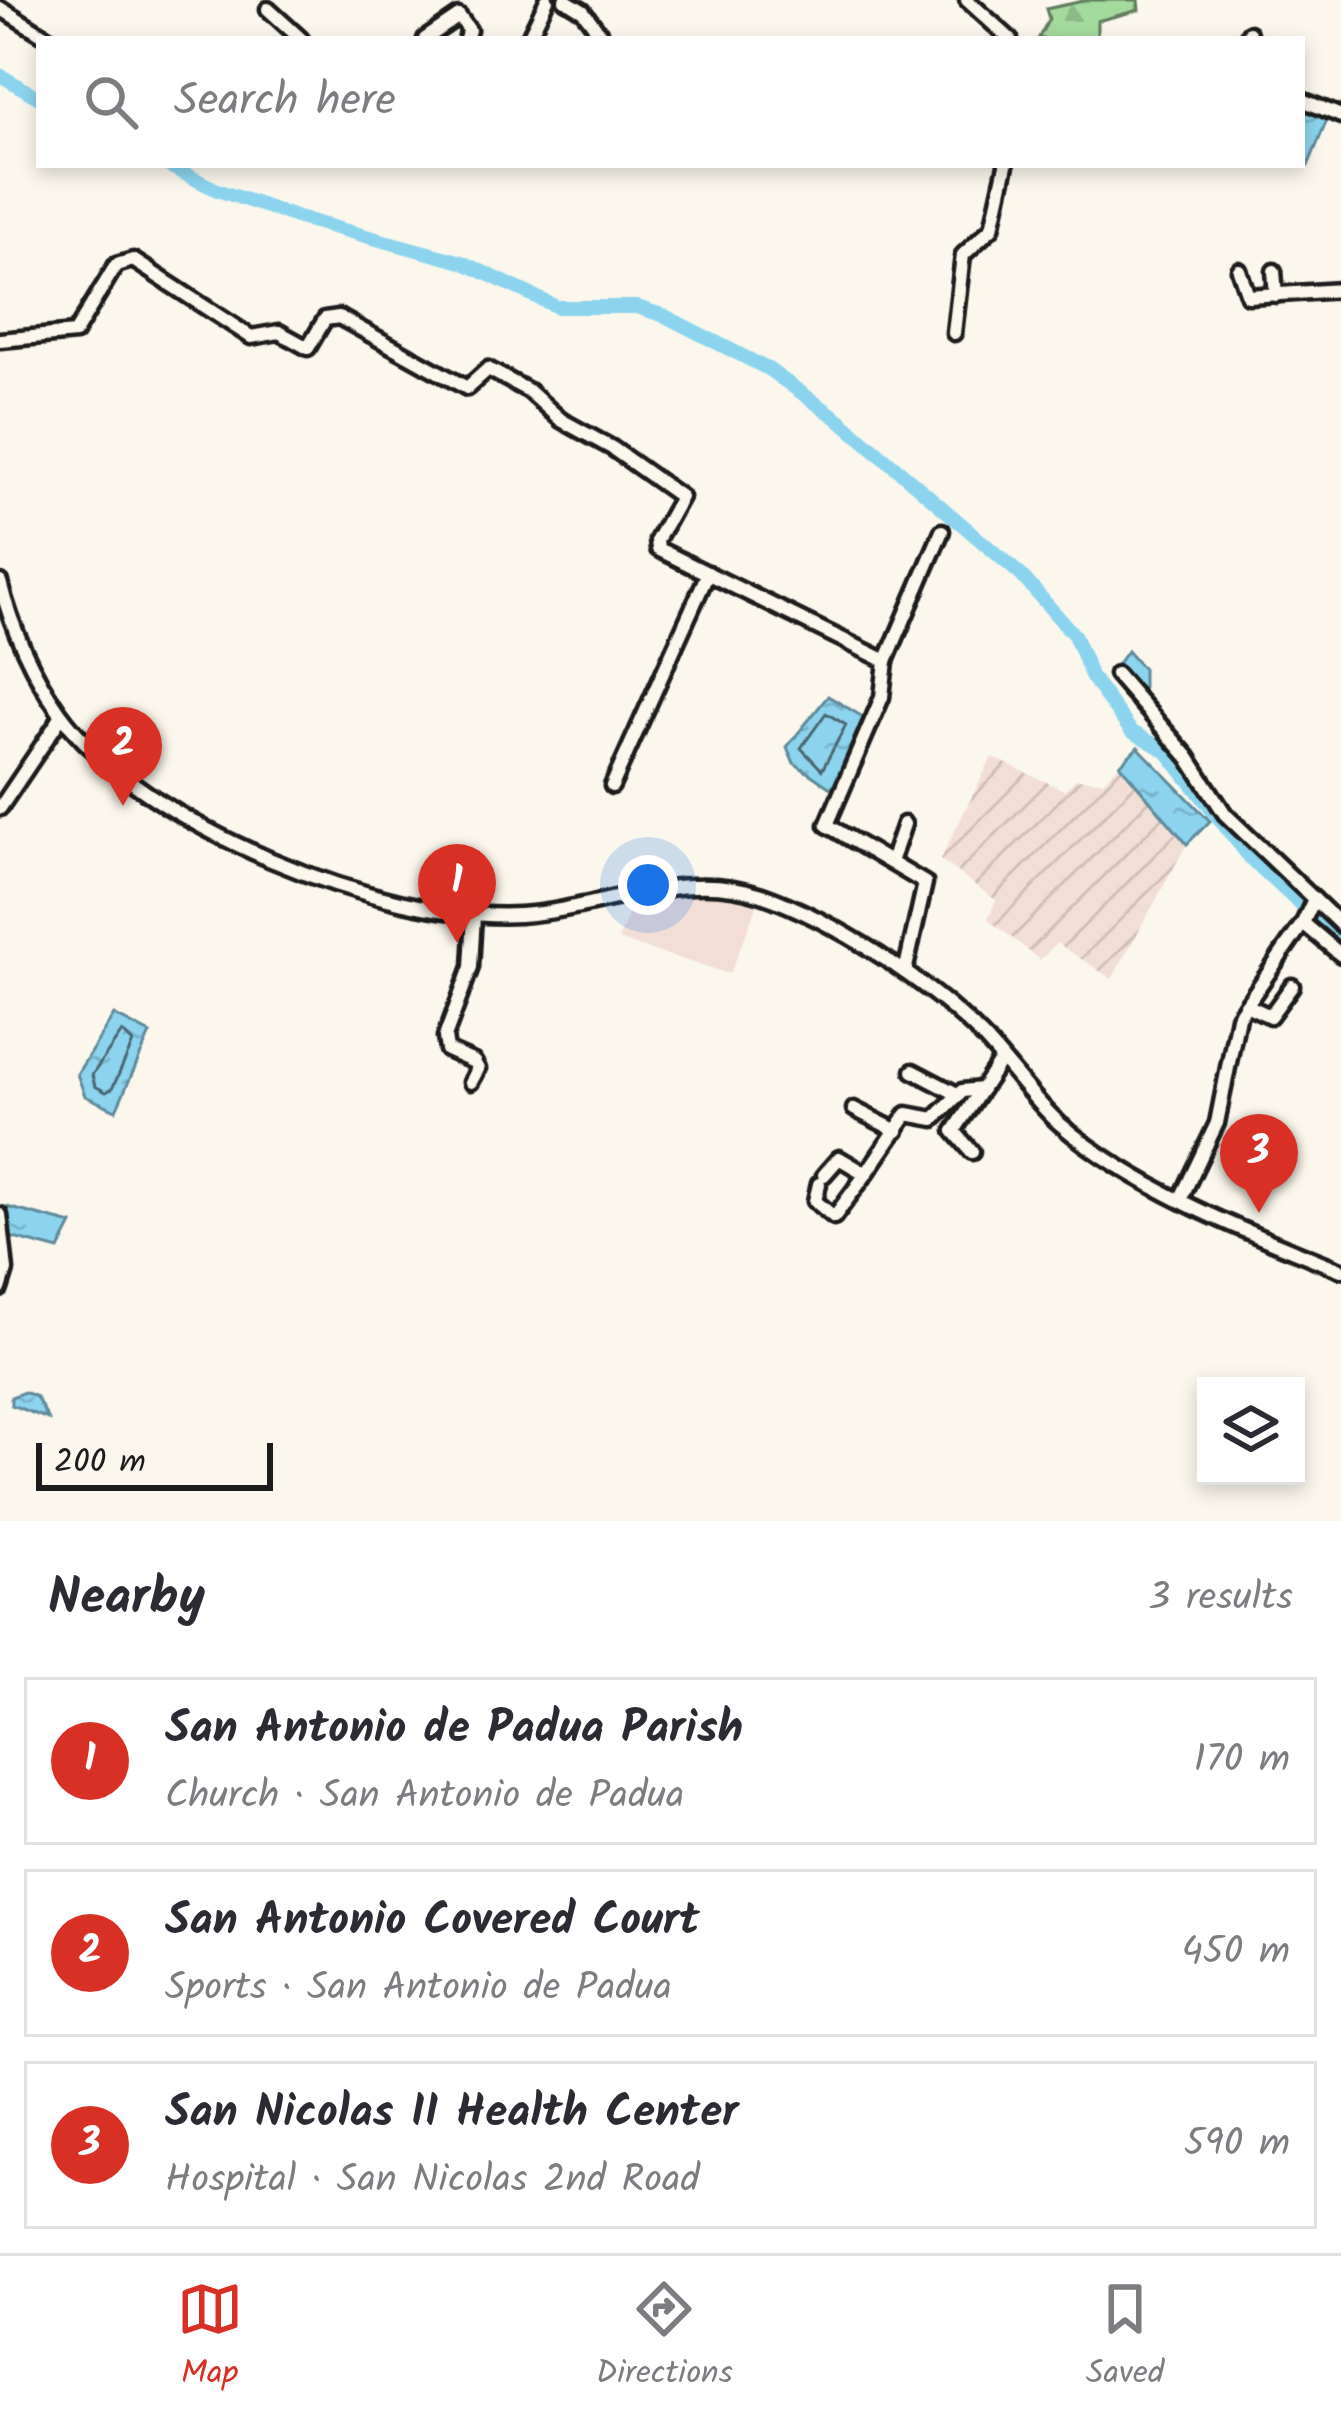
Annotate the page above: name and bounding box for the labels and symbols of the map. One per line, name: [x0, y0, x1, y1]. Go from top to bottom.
pin: 2: [84, 707, 162, 806]
pin: 1: [418, 844, 496, 943]
your location: [618, 855, 678, 915]
pin: 3: [1220, 1114, 1298, 1213]
scale bar: [36, 1437, 273, 1490]

